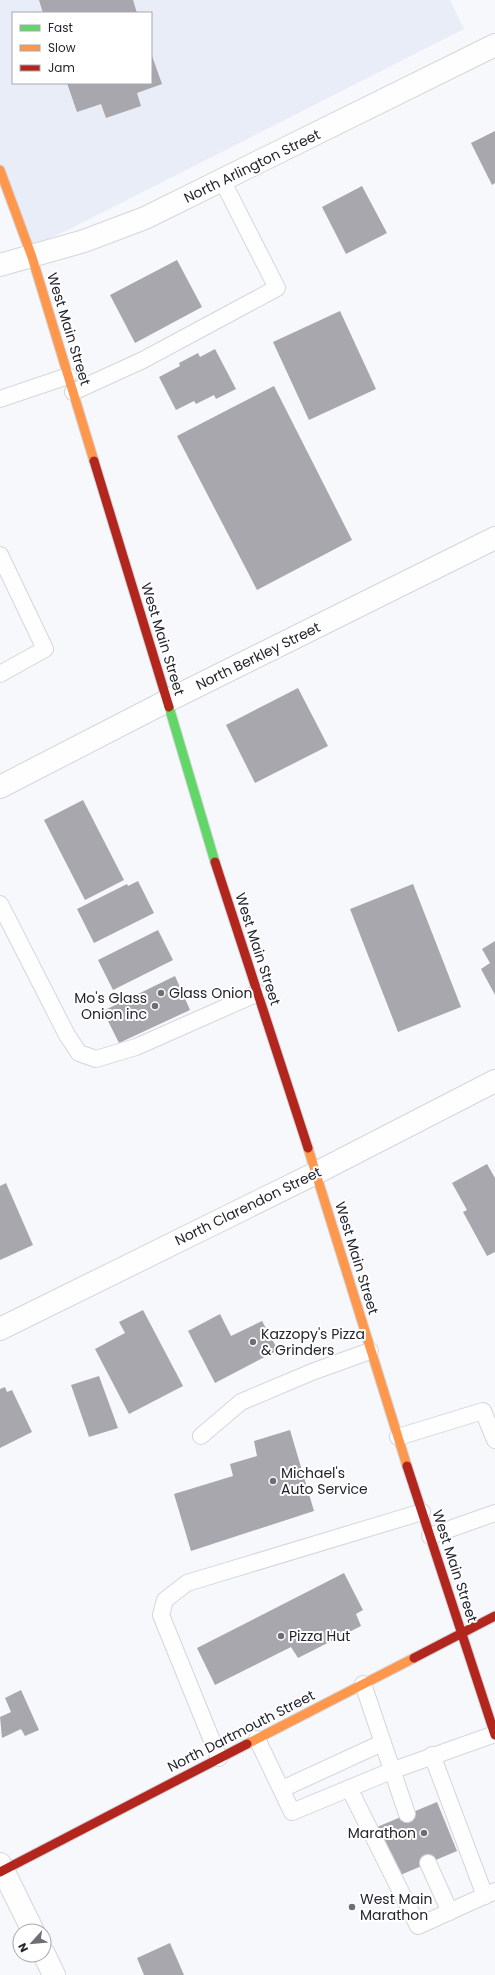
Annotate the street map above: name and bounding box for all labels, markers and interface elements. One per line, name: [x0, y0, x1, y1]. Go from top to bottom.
legend: [12, 12, 152, 84]
text: Fast: [48, 19, 73, 36]
text: Slow: [48, 39, 76, 56]
text: Jam: [48, 59, 75, 76]
street label: North Arlington Street: [180, 124, 324, 208]
street label: West Main Street: [42, 270, 96, 388]
street label: West Main Street: [136, 580, 190, 698]
street label: North Berkley Street: [192, 617, 324, 695]
street label: West Main Street: [230, 890, 286, 1008]
place label: Glass Onion: [169, 983, 252, 1003]
place label: Mo's Glass Onion inc: [74, 988, 147, 1024]
marker: Glass Onion: [156, 988, 166, 998]
marker: Mo's Glass Onion inc: [150, 1001, 160, 1011]
street label: North Clarendon Street: [171, 1162, 325, 1250]
street label: West Main Street: [330, 1199, 384, 1317]
place label: Kazzopy's Pizza & Grinders: [261, 1324, 365, 1360]
marker: Kazzopy's Pizza & Grinders: [248, 1337, 258, 1347]
place label: Michael's Auto Service: [281, 1463, 368, 1499]
marker: Michael's Auto Service: [268, 1476, 278, 1486]
street label: West Main Street: [427, 1507, 483, 1625]
place label: Pizza Hut: [289, 1626, 350, 1646]
marker: Pizza Hut: [276, 1631, 286, 1641]
street label: North Dartmouth Street: [164, 1685, 318, 1777]
place label: Marathon: [348, 1823, 416, 1843]
marker: Marathon: [419, 1828, 429, 1838]
place label: West Main Marathon: [360, 1889, 432, 1925]
marker: West Main Marathon: [347, 1902, 357, 1912]
north arrow: [12, 1923, 52, 1963]
text: N: [14, 1940, 32, 1955]

